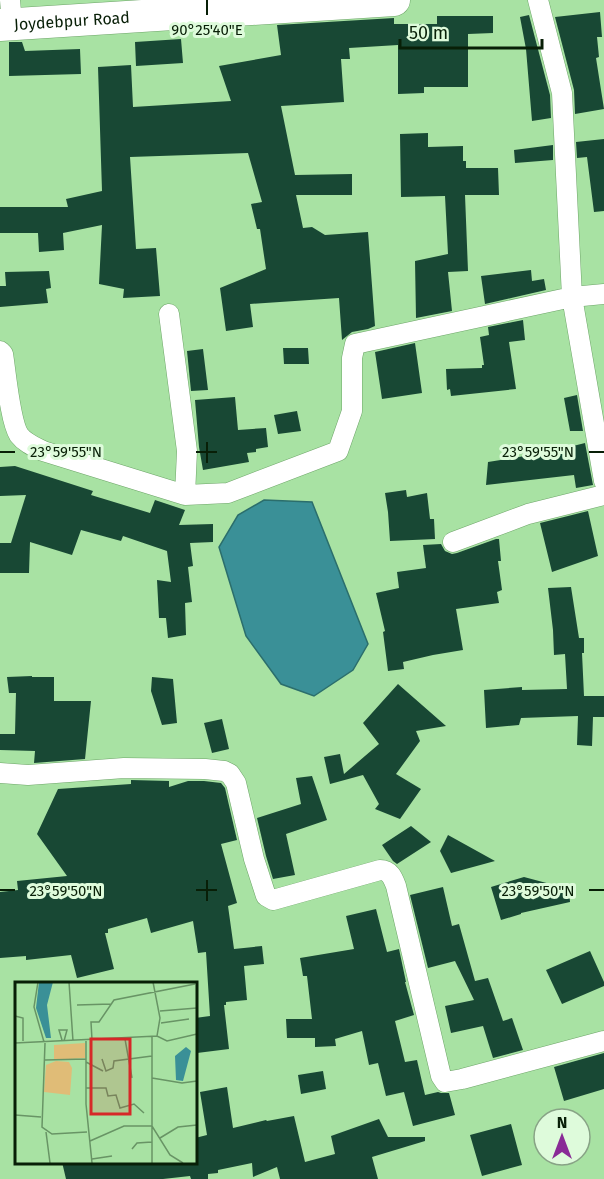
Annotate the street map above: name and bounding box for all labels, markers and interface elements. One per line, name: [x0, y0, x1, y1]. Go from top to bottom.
street label: Joydebpur Road: [13, 7, 130, 34]
scale bar: [400, 12, 542, 50]
text: 90°25'40"E: [171, 21, 243, 39]
text: 50 m: [409, 22, 448, 44]
text: 23°59'55"N: [30, 443, 102, 461]
text: 23°59'55"N: [502, 443, 574, 461]
text: 23°59'50"N: [29, 882, 103, 900]
text: 23°59'50"N: [501, 882, 575, 900]
inset map: [15, 982, 196, 1164]
north arrow: [532, 1107, 592, 1167]
text: N: [557, 1113, 567, 1132]

